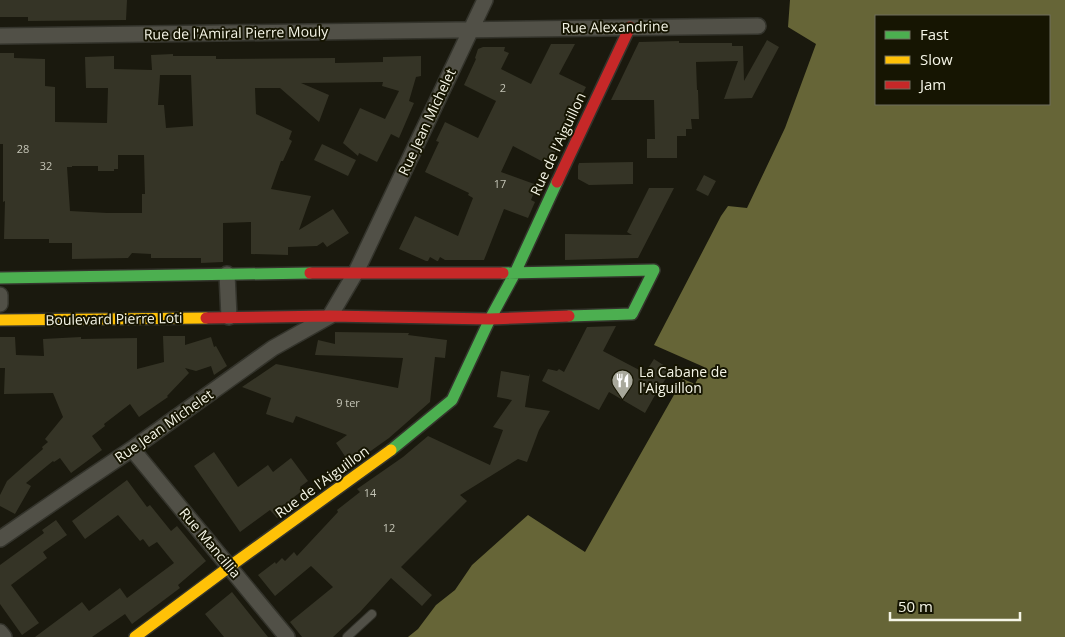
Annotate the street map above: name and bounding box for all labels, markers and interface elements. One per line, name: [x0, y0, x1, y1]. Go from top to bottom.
legend: [875, 15, 1050, 105]
street label: Rue Alexandrine: [561, 16, 669, 37]
street label: Rue de l'Amiral Pierre Mouly: [144, 21, 329, 44]
text: Fast: [920, 24, 949, 44]
text: Slow: [920, 49, 953, 69]
street label: Rue Jean Michelet: [393, 65, 460, 178]
text: Jam: [918, 74, 946, 94]
house number: 2: [500, 80, 506, 95]
street label: Rue de l'Aiguillon: [525, 89, 590, 198]
house number: 28: [17, 141, 29, 156]
house number: 32: [40, 158, 52, 173]
house number: 17: [494, 176, 506, 191]
street label: Boulevard Pierre Loti: [45, 308, 183, 329]
place label: La Cabane de l'Aiguillon: [639, 362, 727, 397]
restaurant icon: La Cabane de l'Aiguillon: [611, 368, 635, 399]
street label: Rue Jean Michelet: [111, 385, 217, 467]
house number: 9 ter: [336, 395, 360, 410]
street label: Rue de l'Aiguillon: [271, 441, 372, 522]
house number: 14: [364, 485, 377, 500]
street label: Rue Mancillia: [175, 504, 245, 582]
house number: 12: [383, 520, 395, 535]
scale bar: [890, 590, 1020, 622]
text: 50 m: [898, 596, 933, 616]

